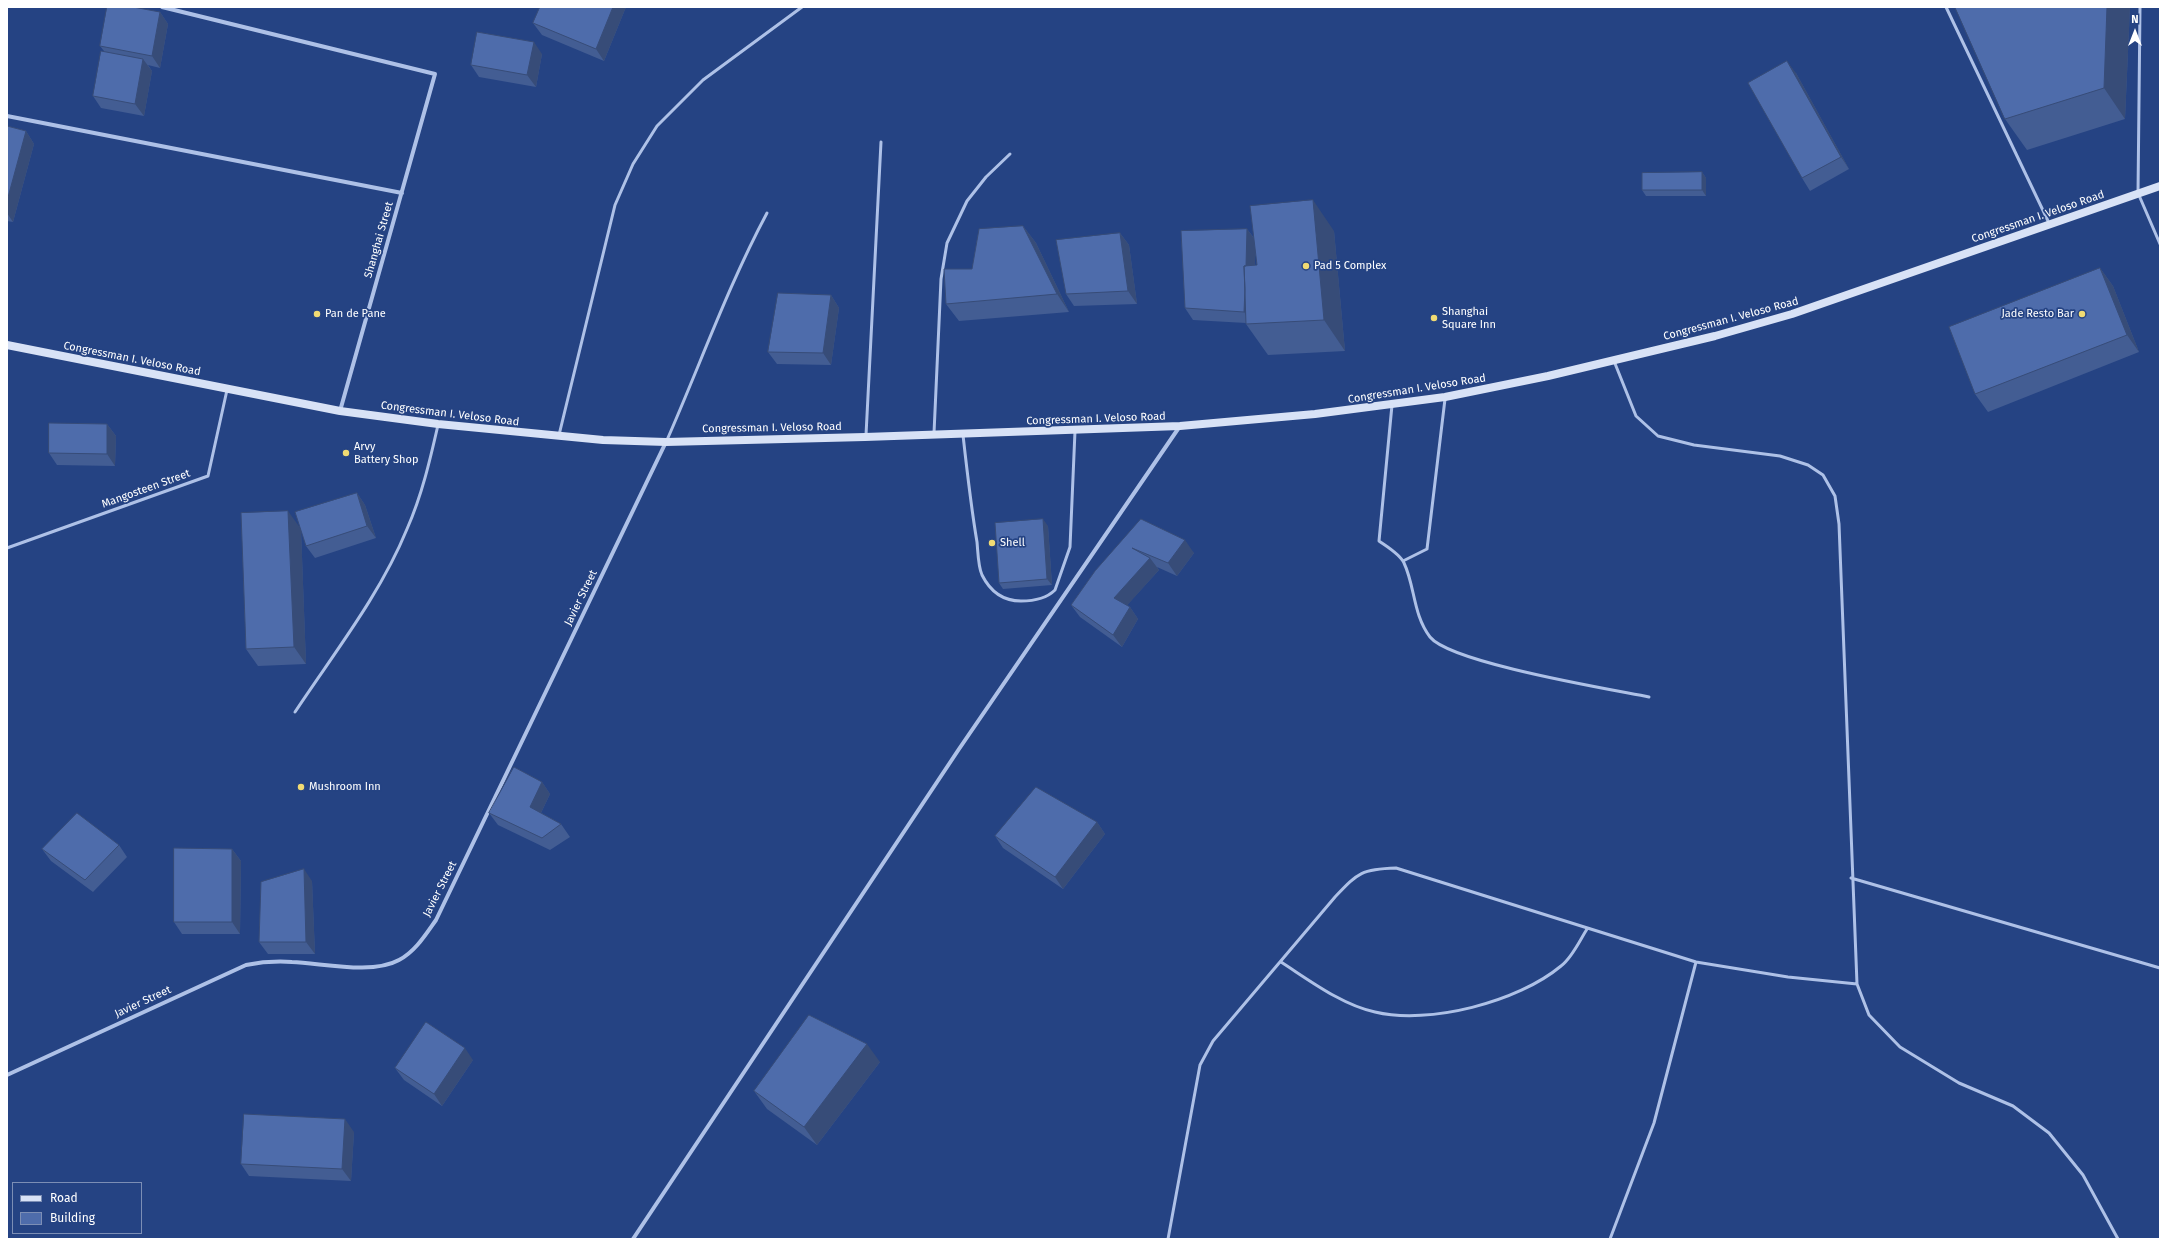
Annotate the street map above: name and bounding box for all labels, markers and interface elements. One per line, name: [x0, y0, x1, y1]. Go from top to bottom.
north arrow: [2115, 12, 2155, 52]
text: N: [2131, 13, 2139, 26]
street label: Congressman I. Veloso Road: [1970, 188, 2106, 246]
street label: Shanghai Street: [362, 200, 396, 280]
place label: Pad 5 Complex: [1314, 259, 1386, 273]
marker: Pad 5 Complex: [1301, 261, 1311, 271]
street label: Congressman I. Veloso Road: [1662, 295, 1800, 343]
place label: Shanghai Square Inn: [1442, 305, 1496, 331]
place label: Pan de Pane: [325, 307, 386, 321]
place label: Jade Resto Bar: [2001, 307, 2074, 321]
marker: Pan de Pane: [312, 309, 322, 319]
marker: Jade Resto Bar: [2077, 309, 2087, 319]
marker: Shanghai Square Inn: [1429, 313, 1439, 323]
street label: Congressman I. Veloso Road: [62, 339, 202, 379]
street label: Congressman I. Veloso Road: [1347, 372, 1487, 406]
street label: Congressman I. Veloso Road: [380, 399, 520, 429]
street label: Congressman I. Veloso Road: [1026, 410, 1166, 428]
street label: Congressman I. Veloso Road: [702, 420, 842, 436]
place label: Arvy Battery Shop: [354, 440, 418, 466]
marker: Arvy Battery Shop: [341, 448, 351, 458]
street label: Mangosteen Street: [100, 467, 192, 511]
place label: Shell: [1000, 536, 1025, 550]
marker: Shell: [987, 538, 997, 548]
street label: Javier Street: [562, 568, 600, 628]
place label: Mushroom Inn: [309, 780, 381, 794]
marker: Mushroom Inn: [296, 782, 306, 792]
street label: Javier Street: [420, 859, 460, 919]
street label: Javier Street: [113, 983, 173, 1021]
legend: [12, 1182, 142, 1234]
text: Road: [50, 1191, 78, 1205]
text: Building: [50, 1211, 95, 1225]

